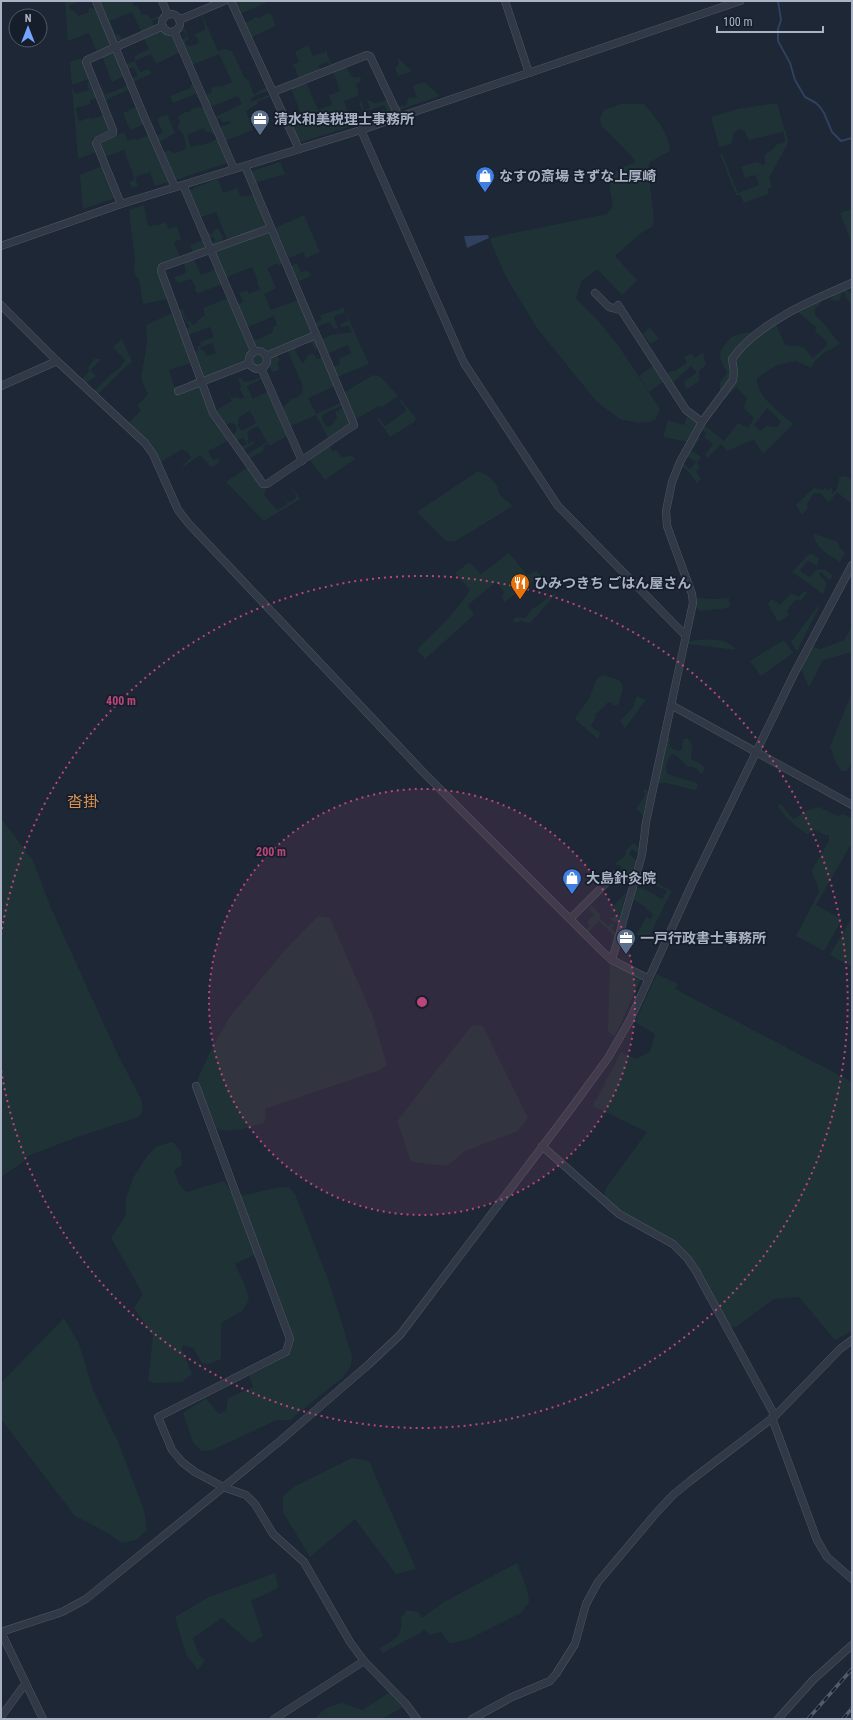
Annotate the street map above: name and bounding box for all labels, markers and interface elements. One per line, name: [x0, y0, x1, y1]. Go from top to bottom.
north arrow: [8, 8, 48, 48]
scale bar: [717, 8, 823, 34]
text: N: [25, 12, 32, 25]
text: 100 m: [723, 15, 753, 29]
office icon: 清水和美税理士事務所: [249, 108, 271, 136]
place label: 清水和美税理士事務所: [274, 111, 414, 127]
shop icon: なすの斎場 きずな上厚崎: [474, 165, 496, 193]
place label: なすの斎場 きずな上厚崎: [499, 168, 656, 184]
restaurant icon: ひみつきち ごはん屋さん: [509, 572, 531, 600]
place label: ひみつきち ごはん屋さん: [534, 575, 691, 591]
text: 400 m: [106, 694, 136, 708]
district label: 沓掛: [67, 792, 99, 811]
text: 200 m: [256, 845, 286, 859]
shop icon: 大島針灸院: [561, 867, 583, 895]
place label: 大島針灸院: [586, 870, 656, 886]
office icon: 一戸行政書士事務所: [615, 927, 637, 955]
place label: 一戸行政書士事務所: [640, 930, 766, 946]
centre of rings: [415, 995, 429, 1009]

